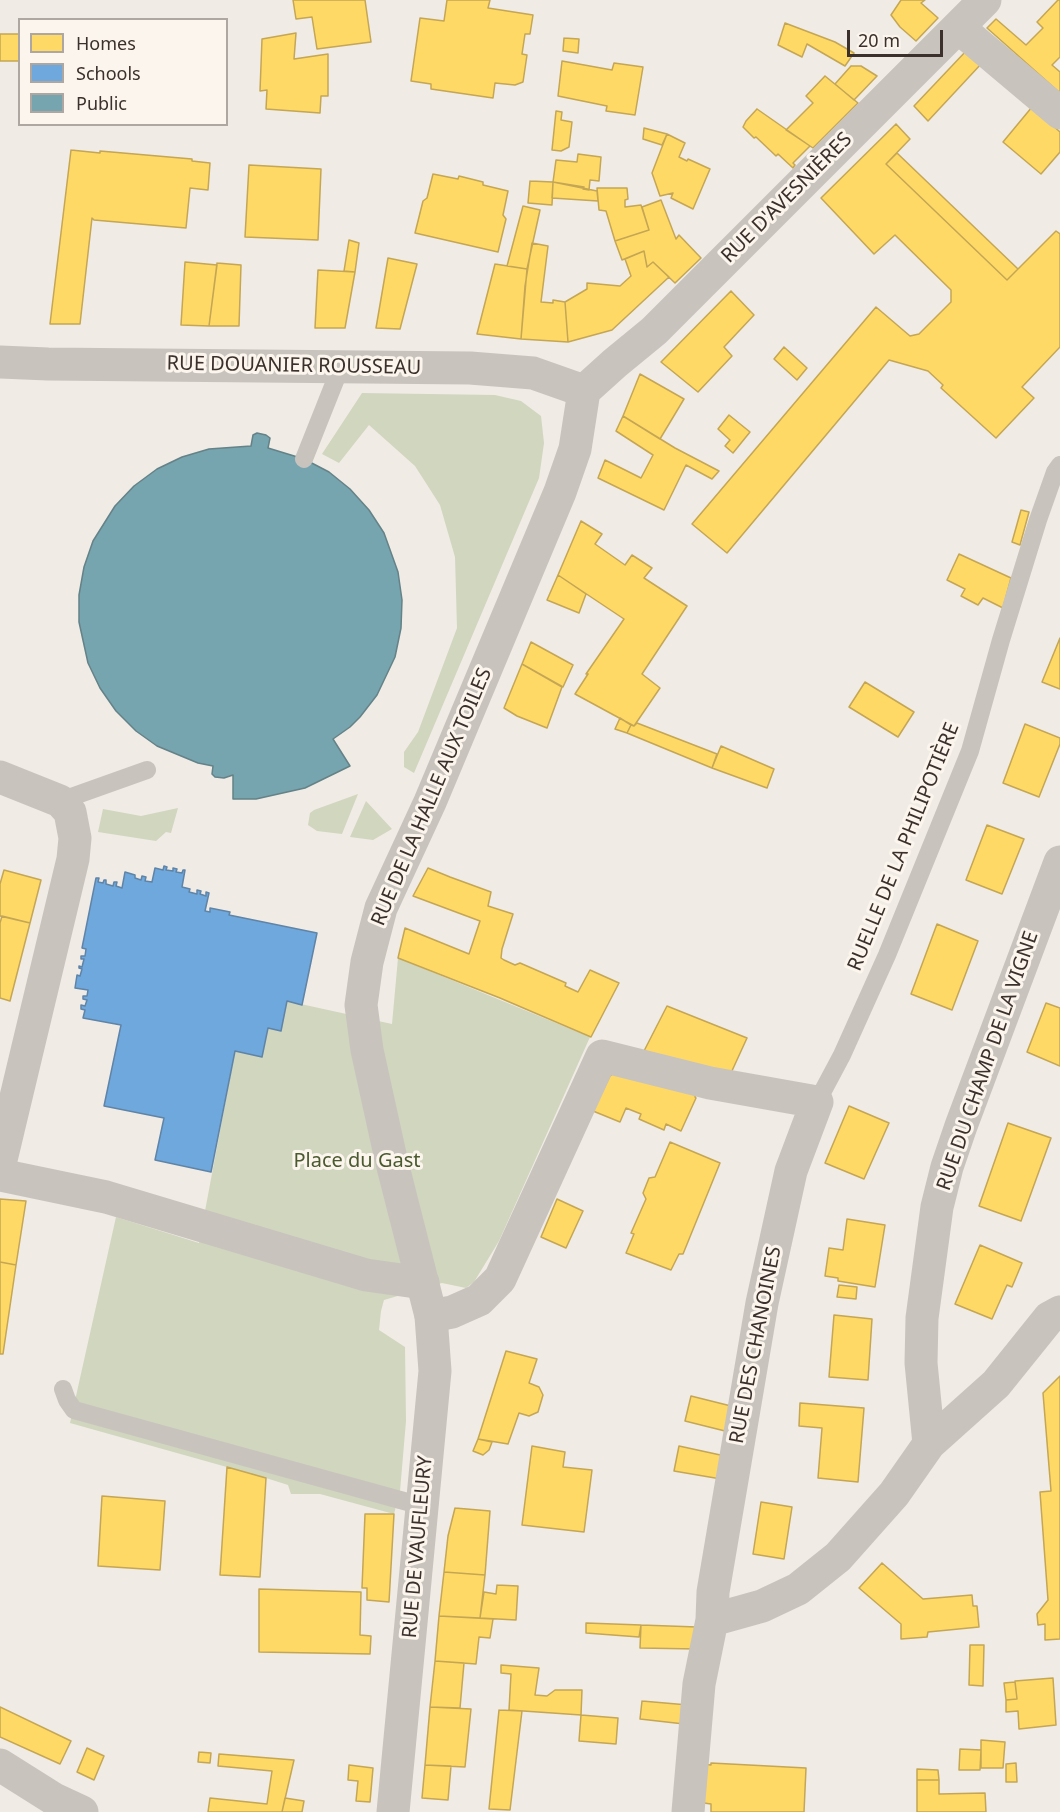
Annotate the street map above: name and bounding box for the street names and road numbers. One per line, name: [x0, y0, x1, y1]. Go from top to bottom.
street label: RUE D'AVESNIÈRES: [717, 128, 857, 268]
street label: RUE DOUANIER ROUSSEAU: [166, 352, 422, 380]
street label: RUE DE LA HALLE AUX TOILES: [367, 665, 497, 929]
street label: RUELLE DE LA PHILIPOTIÈRE: [843, 719, 965, 975]
street label: RUE DU CHAMP DE LA VIGNE: [932, 928, 1044, 1194]
street label: RUE DES CHANOINES: [725, 1244, 787, 1446]
street label: RUE DE VAUFLEURY: [398, 1455, 438, 1639]

